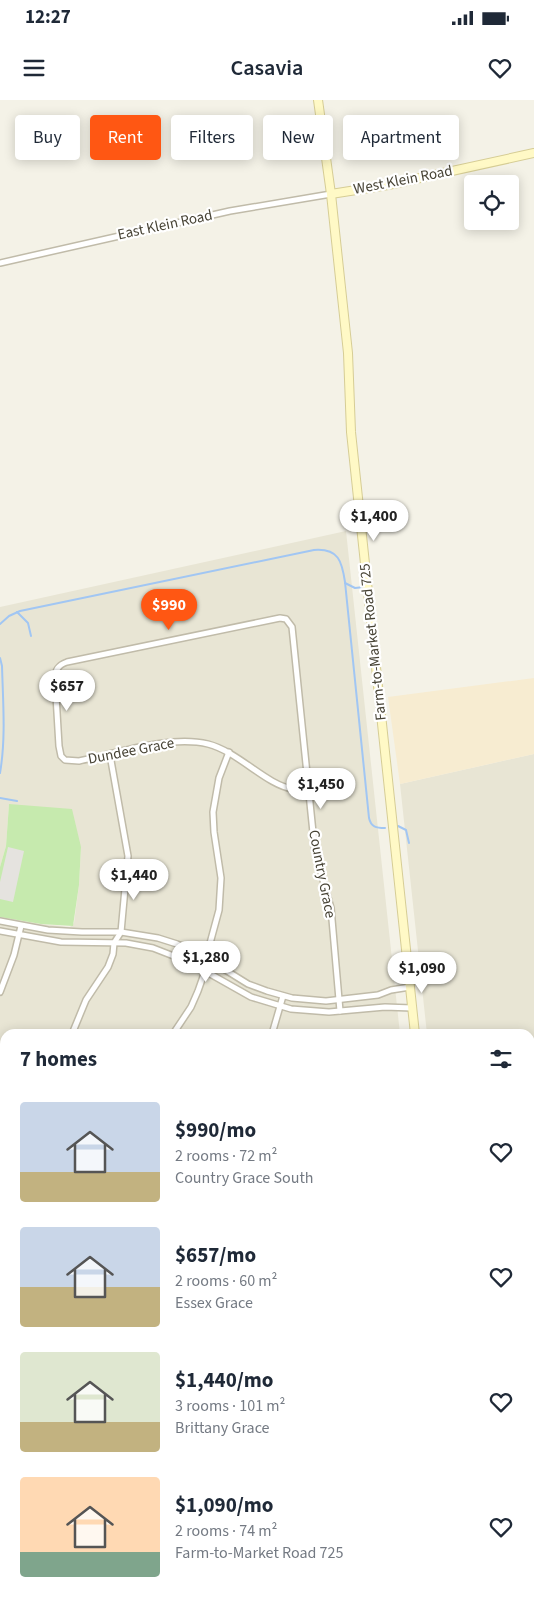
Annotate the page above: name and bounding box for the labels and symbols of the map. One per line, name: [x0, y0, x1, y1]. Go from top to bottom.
street label: West Klein Road: [352, 160, 454, 200]
street label: East Klein Road: [116, 205, 214, 245]
pin: $1,400: [333, 500, 415, 542]
street label: Farm-to-Market Road 725: [354, 562, 392, 722]
pin: $990: [139, 588, 199, 631]
pin: $657: [37, 670, 97, 712]
street label: Dundee Grace: [86, 732, 176, 770]
pin: $1,450: [280, 768, 362, 810]
street label: Country Grace: [303, 828, 341, 920]
pin: $1,440: [93, 858, 175, 901]
pin: $1,280: [165, 940, 247, 983]
pin: $1,090: [381, 952, 463, 994]

